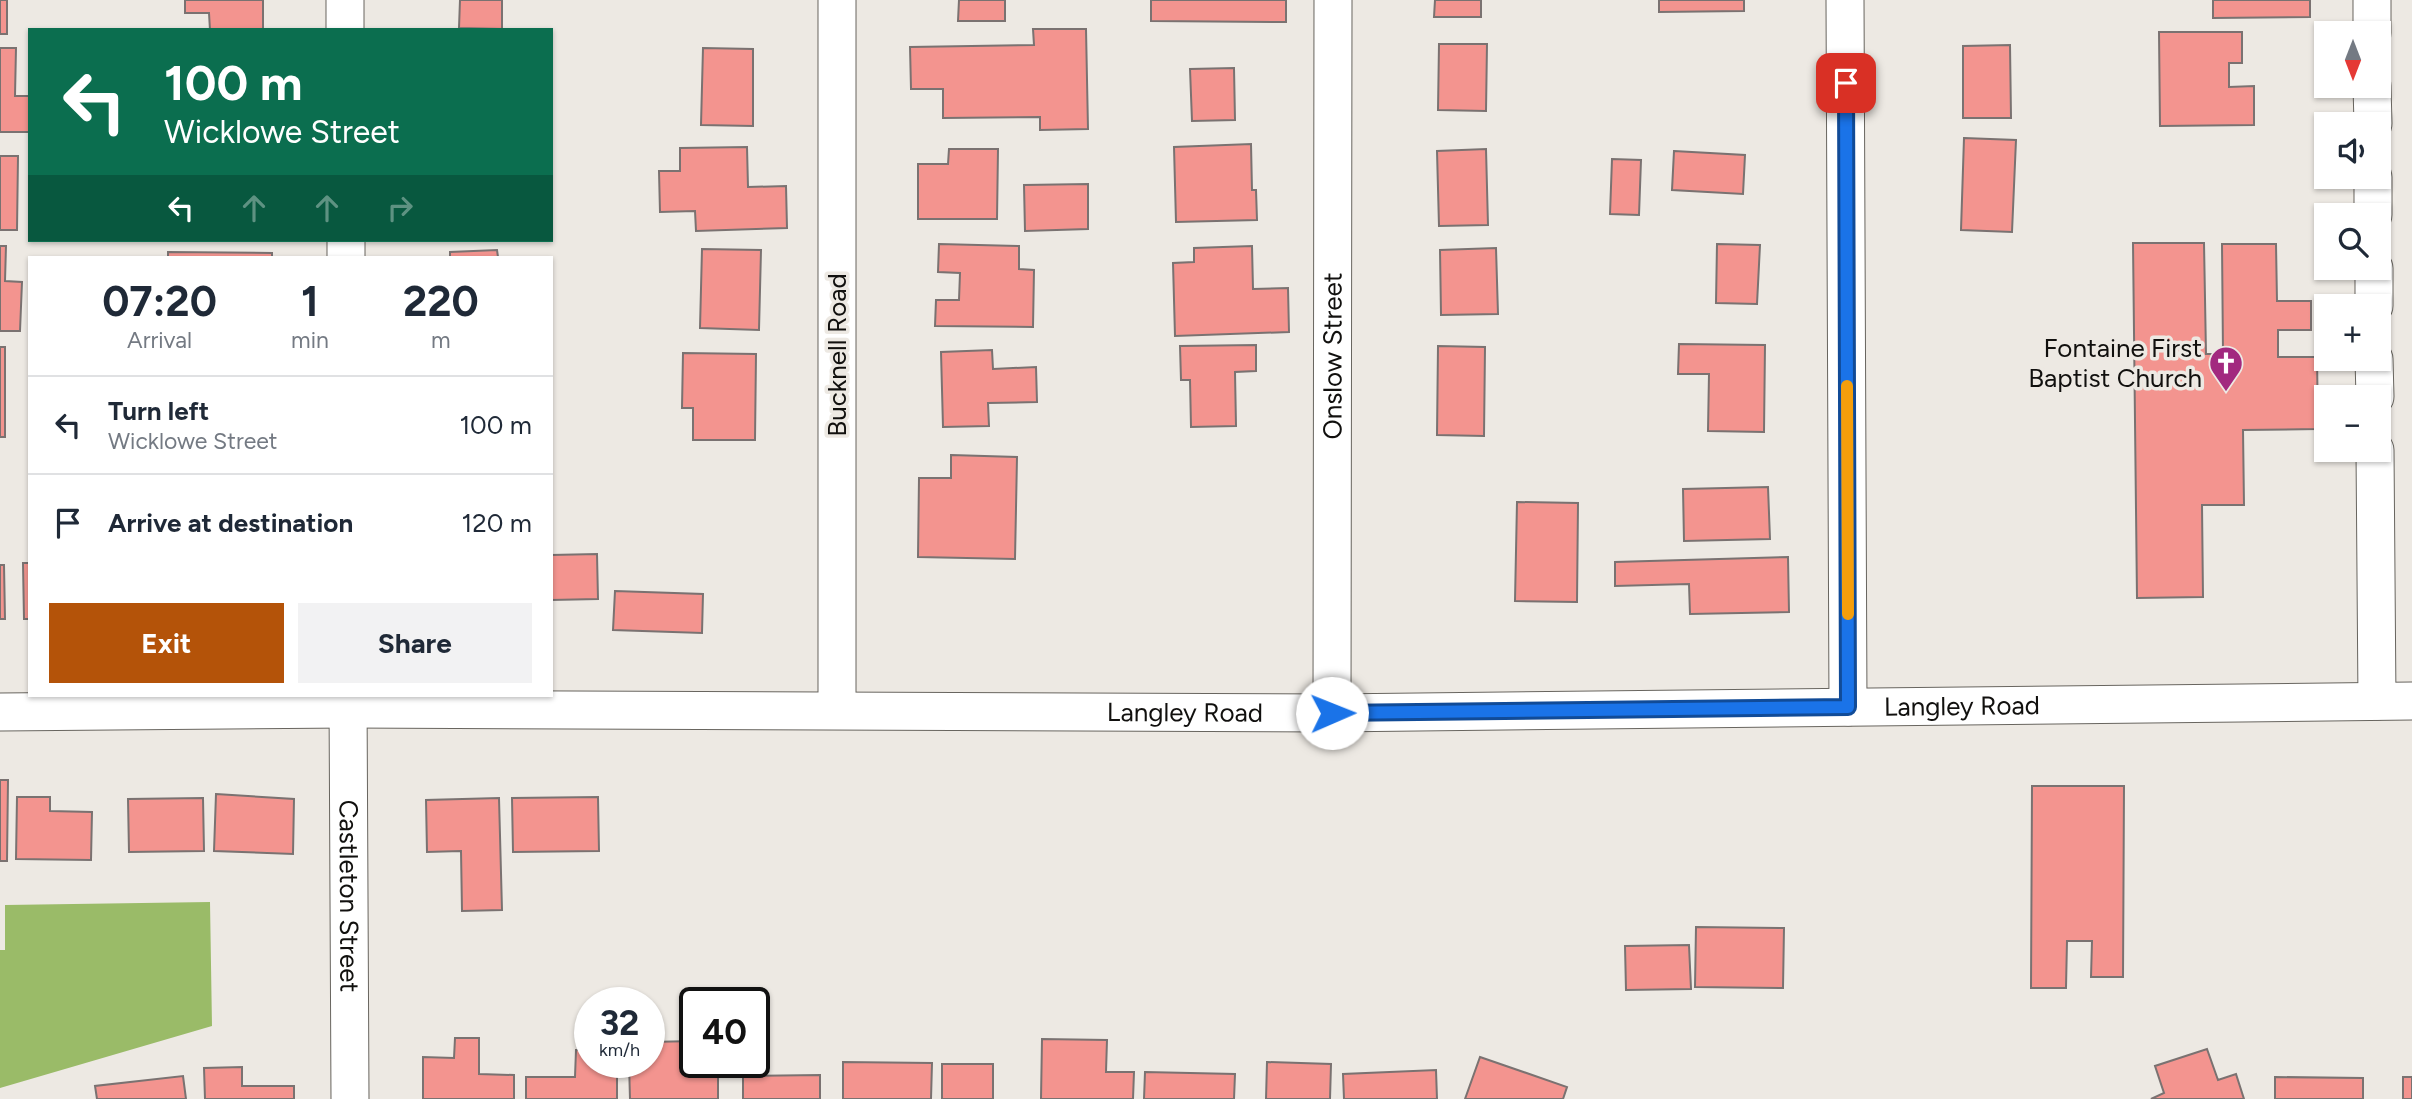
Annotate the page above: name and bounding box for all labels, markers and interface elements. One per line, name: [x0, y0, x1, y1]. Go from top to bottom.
north arrow: [2314, 21, 2390, 98]
map controls: [2314, 21, 2391, 462]
text: 100 m: [164, 53, 303, 112]
pin: [1816, 53, 1876, 113]
icon: left: [49, 56, 140, 147]
icon: arrive: [1827, 64, 1865, 102]
button: sound: [2314, 112, 2391, 189]
text: Wicklowe Street: [164, 113, 400, 151]
icon: left: [162, 189, 200, 227]
icon: ahead: [235, 189, 273, 227]
icon: ahead: [308, 189, 346, 227]
icon: right: [381, 189, 419, 227]
button: search: [2314, 203, 2391, 280]
street label: Onslow Street: [1316, 272, 1349, 439]
street label: Bucknell Road: [821, 273, 853, 437]
text: 07:20: [102, 276, 217, 327]
text: 1: [301, 276, 319, 327]
text: 220: [403, 276, 479, 327]
button: +: [2314, 294, 2391, 371]
text: Arrival: [127, 326, 192, 354]
text: min: [291, 326, 329, 354]
text: m: [431, 326, 451, 354]
place label: Fontaine First Baptist Church: [2028, 332, 2202, 394]
church icon: Fontaine First Baptist Church: [2207, 344, 2245, 393]
button: −: [2314, 385, 2391, 462]
text: Turn left: [108, 395, 209, 427]
icon: left: [49, 406, 87, 444]
text: 100 m: [459, 409, 532, 441]
text: Wicklowe Street: [108, 427, 278, 455]
icon: arrive: [49, 504, 87, 542]
text: Arrive at destination: [108, 507, 353, 539]
text: 120 m: [462, 507, 532, 539]
button: Exit: [49, 603, 284, 683]
button: Share: [298, 603, 532, 683]
position arrow: [1295, 676, 1369, 750]
street label: Langley Road: [1884, 689, 2040, 723]
street label: Langley Road: [1107, 696, 1263, 729]
street label: Castleton Street: [333, 800, 365, 993]
speed limit sign: 40: [679, 987, 770, 1078]
text: 32: [600, 1002, 639, 1044]
text: km/h: [599, 1039, 640, 1061]

